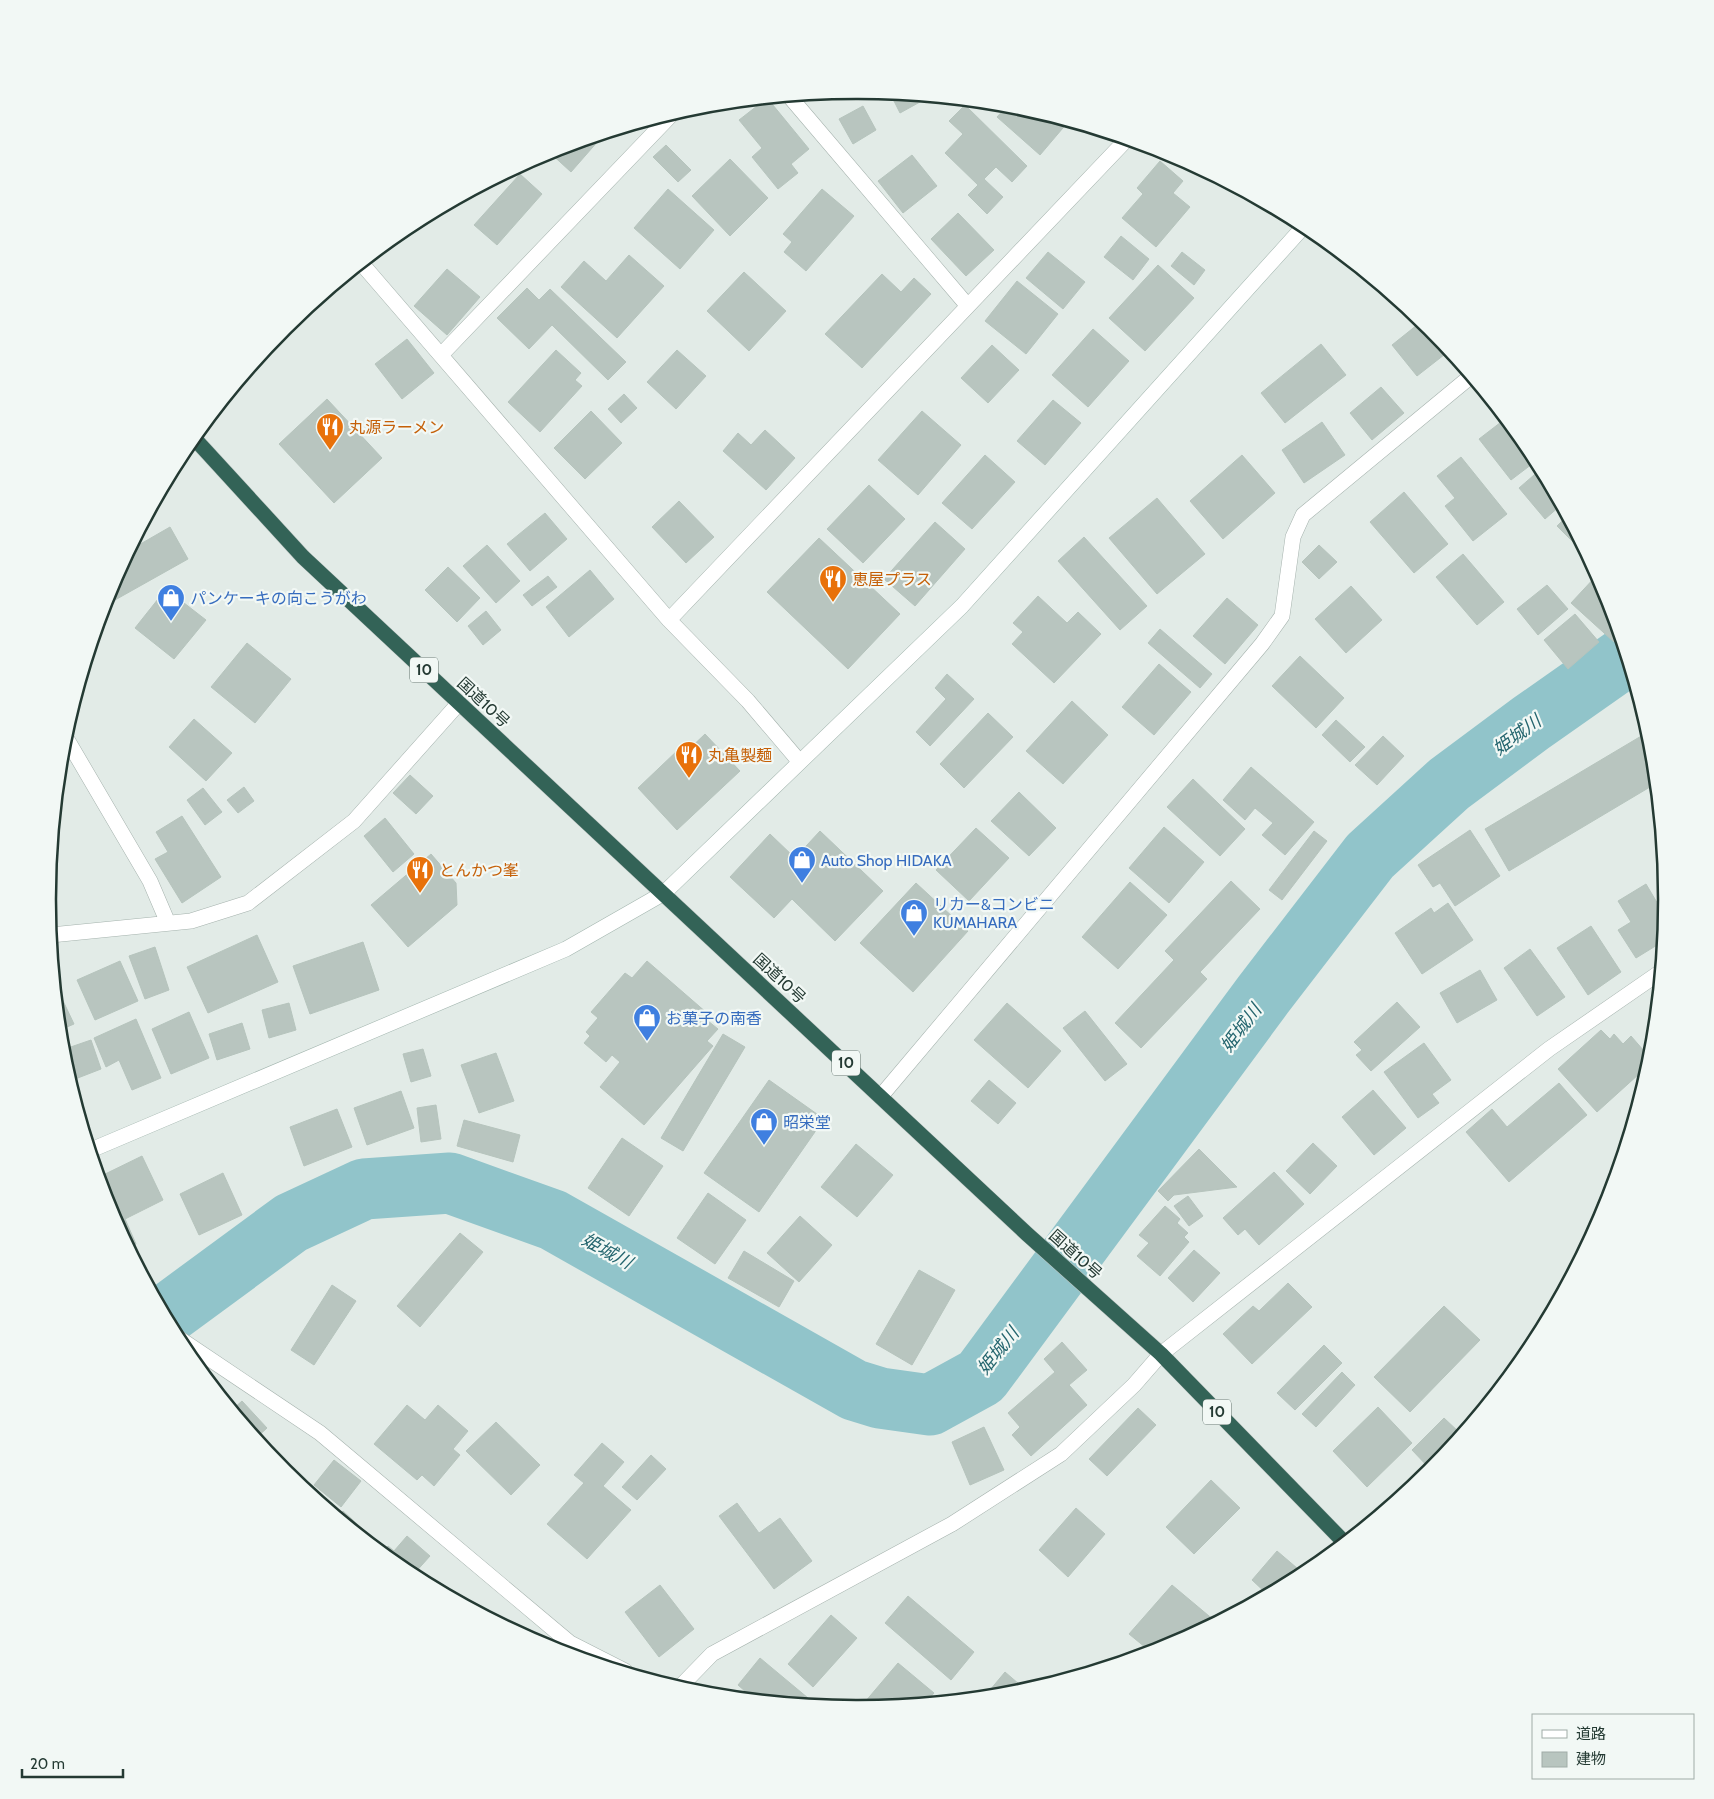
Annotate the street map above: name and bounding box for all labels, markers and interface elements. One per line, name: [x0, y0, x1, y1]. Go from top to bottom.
restaurant icon: 丸源ラーメン: [315, 412, 345, 451]
place label: 丸源ラーメン: [349, 418, 444, 437]
restaurant icon: 恵屋プラス: [818, 564, 848, 603]
place label: 恵屋プラス: [852, 570, 932, 589]
shop icon: パンケーキの向こうがわ: [156, 583, 186, 622]
place label: パンケーキの向こうがわ: [190, 589, 367, 608]
road number: 10: [410, 658, 438, 682]
street label: 国道10号: [454, 673, 514, 731]
water label: 姫城川: [1489, 709, 1547, 760]
restaurant icon: 丸亀製麺: [674, 740, 704, 779]
place label: 丸亀製麺: [708, 746, 772, 765]
shop icon: Auto Shop HIDAKA: [787, 845, 817, 884]
place label: Auto Shop HIDAKA: [821, 851, 952, 870]
restaurant icon: とんかつ峯: [405, 855, 435, 894]
place label: とんかつ峯: [439, 861, 519, 880]
place label: リカー&コンビニ KUMAHARA: [933, 895, 1055, 932]
shop icon: リカー&コンビニ KUMAHARA: [899, 898, 929, 937]
street label: 国道10号: [750, 949, 810, 1007]
water label: 姫城川: [1216, 998, 1267, 1056]
shop icon: お菓子の南香: [632, 1003, 662, 1042]
place label: お菓子の南香: [666, 1009, 762, 1028]
road number: 10: [832, 1050, 860, 1076]
shop icon: 昭栄堂: [749, 1107, 779, 1146]
place label: 昭栄堂: [783, 1113, 831, 1132]
street label: 国道10号: [1045, 1226, 1106, 1283]
water label: 姫城川: [578, 1228, 638, 1275]
water label: 姫城川: [972, 1322, 1025, 1379]
road number: 10: [1203, 1400, 1231, 1424]
legend: [1532, 1714, 1694, 1779]
text: 道路: [1576, 1725, 1606, 1743]
scale bar: [22, 1746, 124, 1778]
text: 建物: [1576, 1750, 1606, 1768]
text: 20 m: [30, 1755, 65, 1773]

